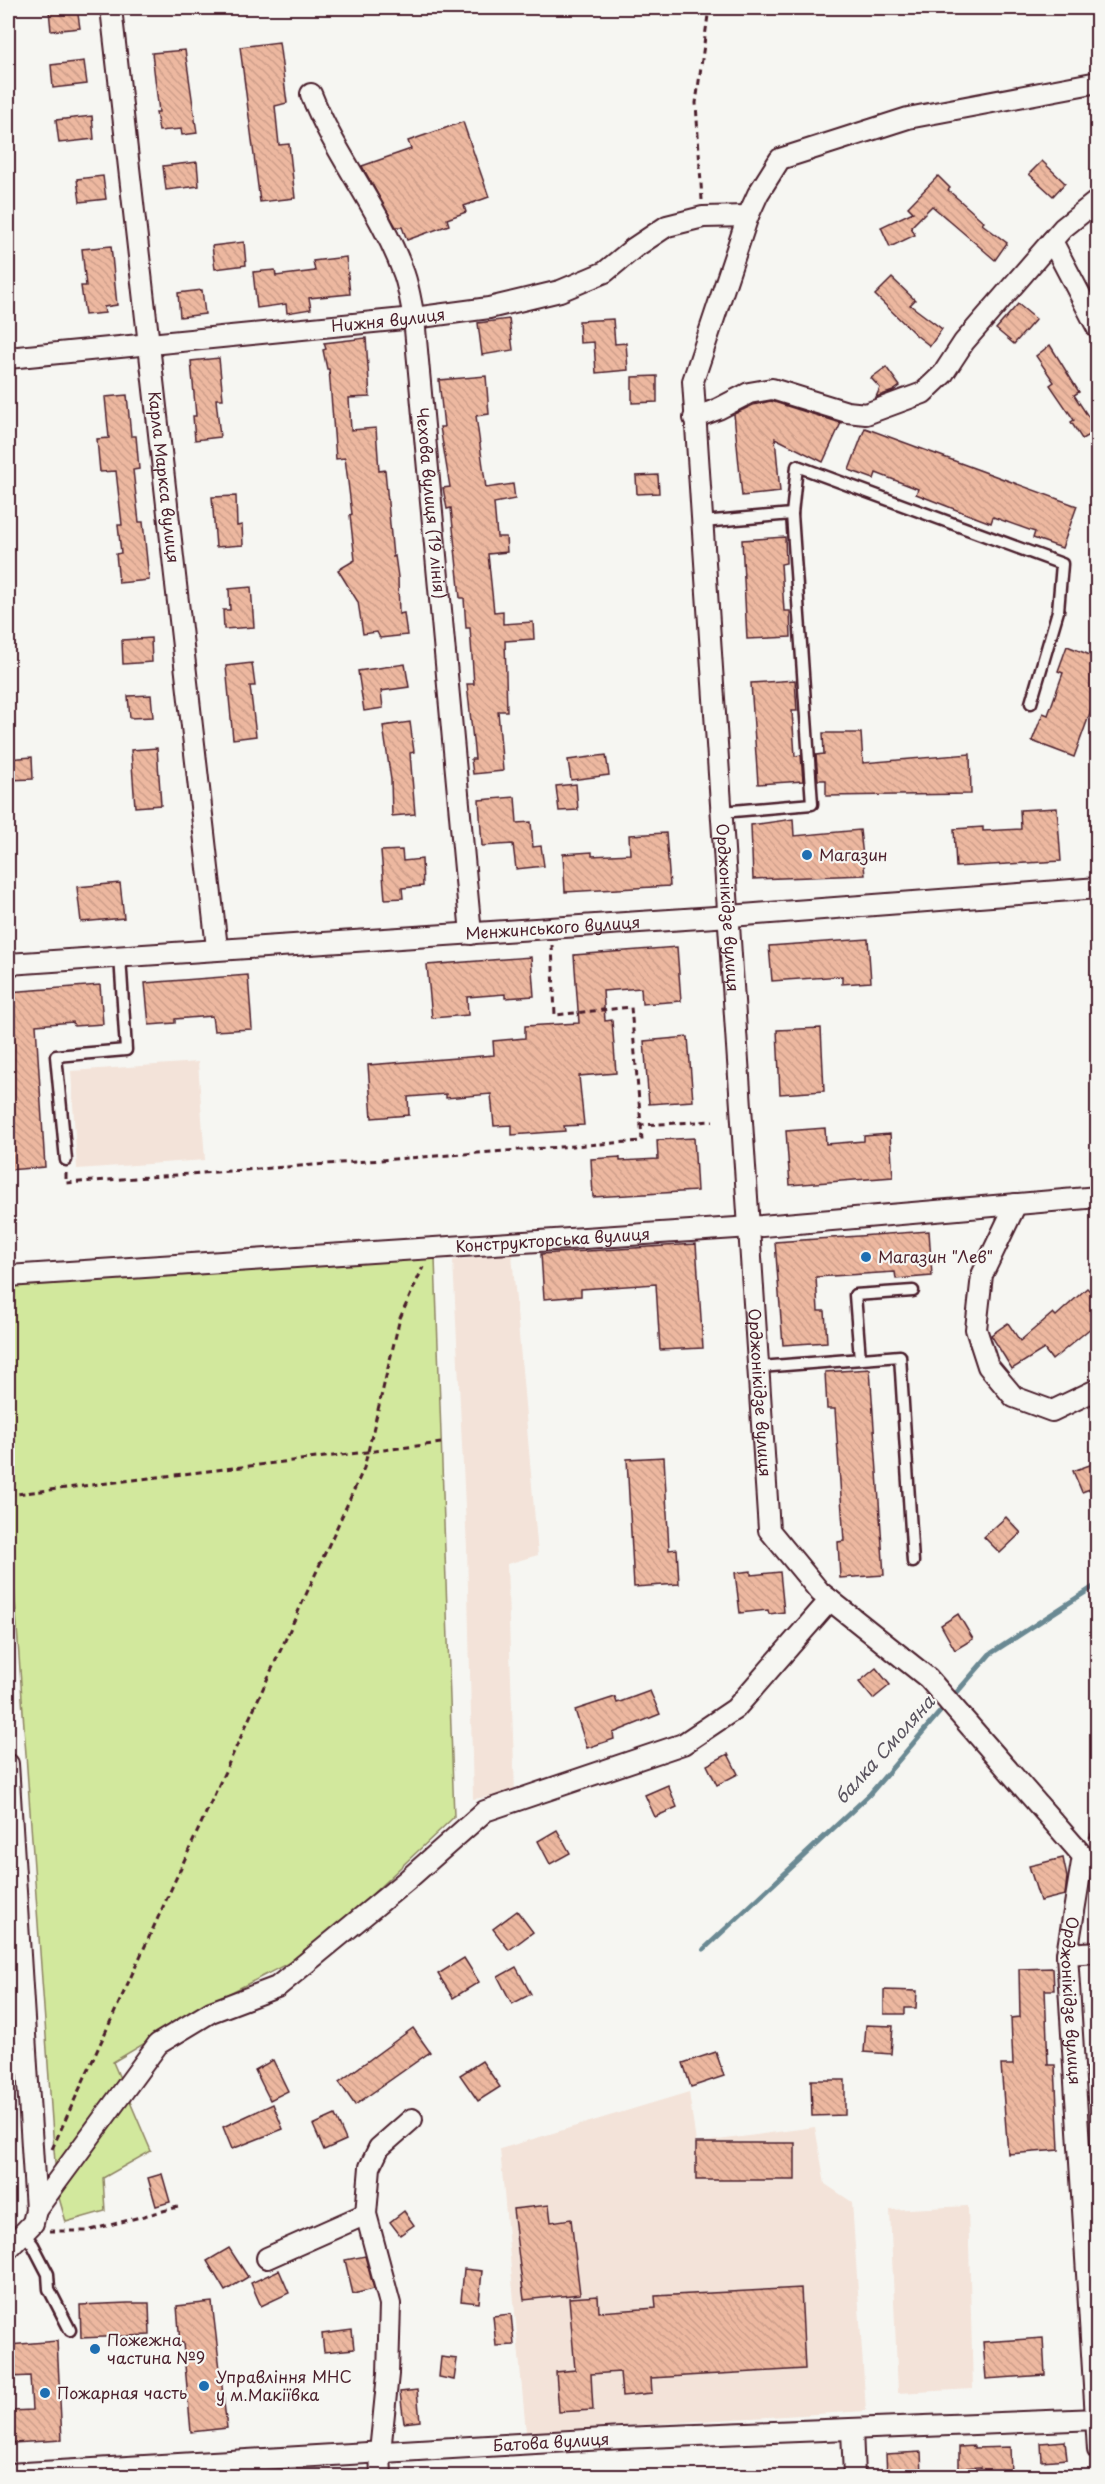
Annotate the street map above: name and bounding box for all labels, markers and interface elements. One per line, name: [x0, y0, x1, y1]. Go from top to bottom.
street label: Нижня вулиця: [330, 301, 446, 337]
street label: Карла Маркса вулиця: [143, 390, 187, 564]
street label: Чехова вулиця (19 лiнiя): [411, 406, 453, 600]
street label: Орджонікідзе вулиця: [711, 823, 746, 993]
place label: Магазин: [819, 842, 888, 866]
marker: Магазин: [800, 848, 814, 862]
street label: Менжинського вулиця: [465, 909, 641, 945]
street label: Конструкторська вулиця: [455, 1221, 651, 1257]
place label: Магазин "Лев": [878, 1244, 993, 1268]
marker: Магазин "Лев": [859, 1250, 873, 1264]
street label: Орджонікідзе вулиця: [743, 1308, 778, 1477]
water label: балка Смоляна: [828, 1688, 941, 1809]
street label: Орджонікідзе вулиця: [1055, 1915, 1088, 2085]
place label: Пожежна частина №9: [107, 2327, 205, 2369]
marker: Пожежна частина №9: [88, 2342, 102, 2356]
place label: Управління МНС у м.Макіївка: [216, 2364, 352, 2406]
marker: Управління МНС у м.Макіївка: [197, 2379, 211, 2393]
place label: Пожарная часть: [57, 2380, 187, 2404]
marker: Пожарная часть: [38, 2386, 52, 2400]
street label: Батова вулиця: [492, 2426, 610, 2457]

